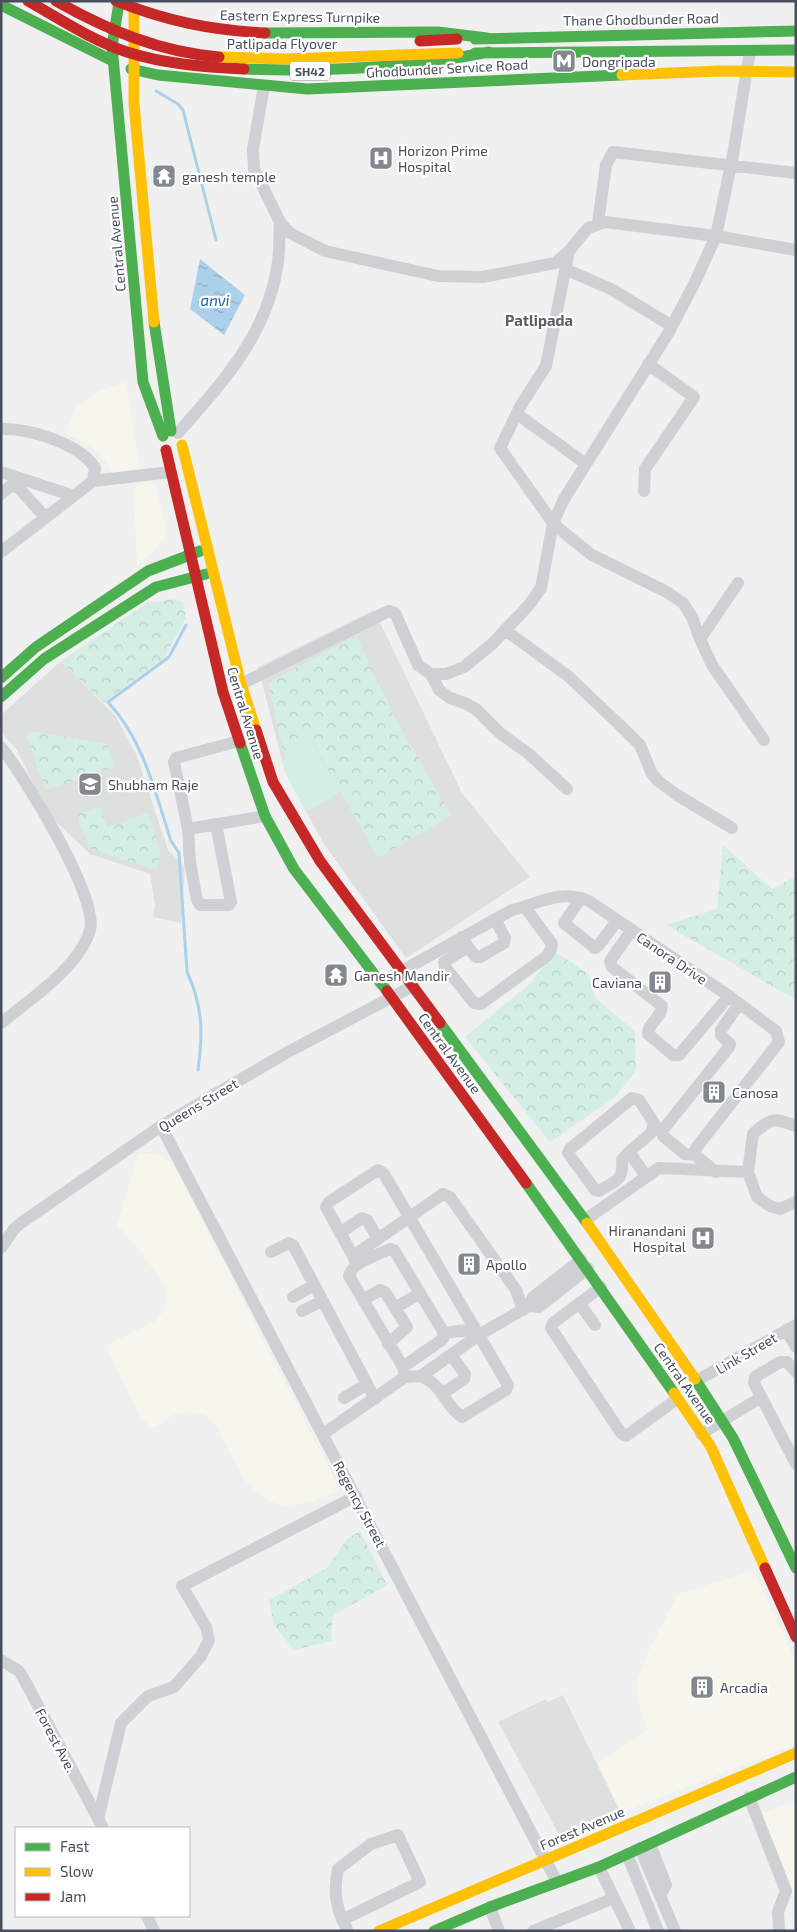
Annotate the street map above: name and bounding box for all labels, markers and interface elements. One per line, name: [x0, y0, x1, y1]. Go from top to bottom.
street label: Eastern Express Turnpike: [220, 6, 380, 26]
street label: Thane Ghodbunder Road: [563, 9, 719, 29]
street label: Patlipada Flyover: [227, 35, 338, 52]
metro station icon: Dongripada: [551, 48, 577, 74]
place label: Dongripada: [582, 53, 656, 70]
street label: Ghodbunder Service Road: [365, 55, 529, 81]
road number: SH42: [290, 61, 330, 80]
place label: Horizon Prime Hospital: [398, 142, 488, 175]
hospital icon: Horizon Prime Hospital: [368, 145, 394, 171]
temple icon: ganesh temple: [151, 163, 177, 189]
place label: ganesh temple: [182, 168, 276, 185]
street label: Central Avenue: [103, 196, 129, 292]
water label: anvi: [201, 291, 230, 309]
district label: Patlipada: [505, 311, 573, 329]
street label: Central Avenue: [224, 665, 268, 761]
school or university icon: Shubham Raje: [77, 771, 103, 797]
place label: Shubham Raje: [108, 776, 199, 793]
street label: Canora Drive: [633, 928, 711, 988]
temple icon: Ganesh Mandir: [323, 962, 349, 988]
place label: Ganesh Mandir: [354, 967, 450, 984]
building icon: Caviana: [647, 969, 673, 995]
place label: Caviana: [592, 974, 642, 991]
street label: Central Avenue: [415, 1009, 485, 1097]
street label: Queens Street: [155, 1075, 241, 1135]
building icon: Canosa: [701, 1079, 727, 1105]
place label: Canosa: [732, 1084, 779, 1101]
place label: Hiranandani Hospital: [609, 1222, 687, 1255]
hospital icon: Hiranandani Hospital: [690, 1225, 716, 1251]
building icon: Apollo: [456, 1251, 482, 1277]
place label: Apollo: [486, 1256, 527, 1273]
street label: Link Street: [712, 1329, 780, 1377]
street label: Central Avenue: [651, 1339, 719, 1427]
street label: Regency Street: [330, 1458, 390, 1550]
building icon: Arcadia: [689, 1674, 715, 1700]
place label: Arcadia: [720, 1679, 768, 1696]
street label: Forest Ave.: [32, 1705, 80, 1775]
street label: Forest Avenue: [537, 1803, 627, 1853]
legend: [15, 1827, 190, 1917]
text: Fast: [60, 1837, 90, 1855]
text: Slow: [60, 1862, 94, 1880]
text: Jam: [60, 1887, 86, 1905]

